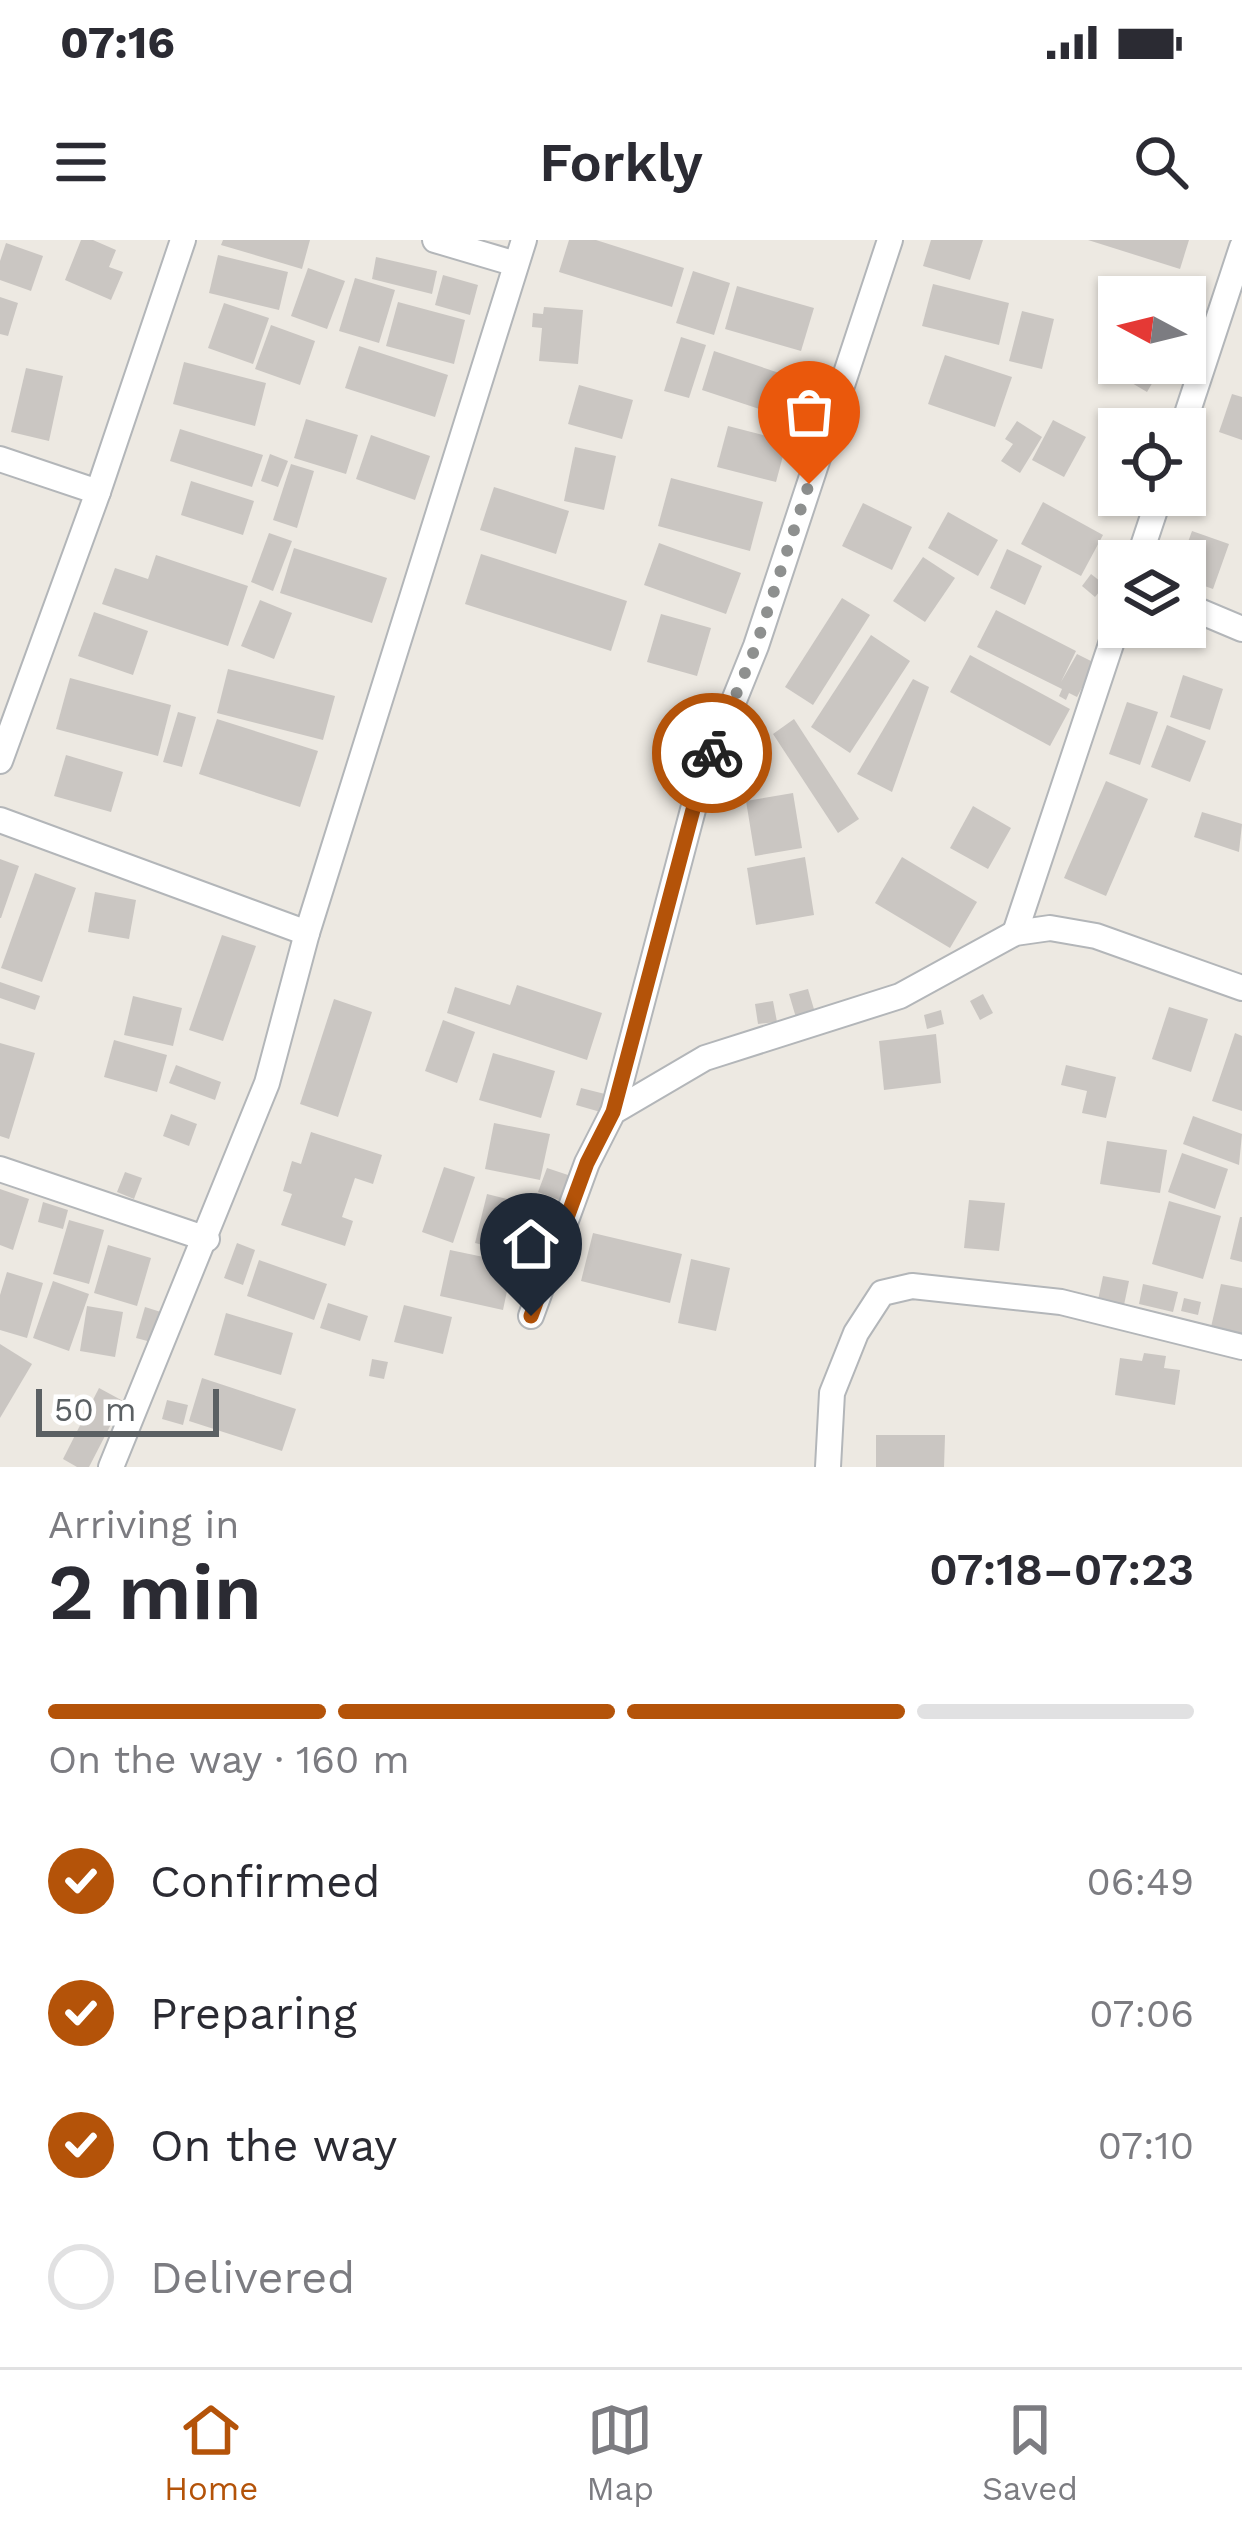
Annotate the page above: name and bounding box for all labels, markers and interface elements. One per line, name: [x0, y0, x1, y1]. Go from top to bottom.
text: 07:16: [60, 16, 175, 69]
icon: menu: [48, 129, 114, 195]
icon: search: [1128, 129, 1194, 195]
text: Forkly: [539, 131, 703, 194]
north arrow: [1098, 276, 1206, 384]
map controls: [1098, 276, 1206, 648]
pin: [758, 361, 860, 484]
icon: bag: [776, 379, 842, 445]
button: locate: [1098, 408, 1206, 516]
button: layers: [1098, 540, 1206, 648]
courier: [652, 693, 772, 813]
icon: bike: [679, 720, 745, 786]
pin: [480, 1193, 582, 1316]
icon: home: [498, 1211, 564, 1277]
scale bar: [36, 1383, 219, 1436]
text: 50 m: [54, 1390, 136, 1429]
text: Arriving in: [48, 1502, 239, 1547]
text: 07:18–07:23: [929, 1543, 1194, 1596]
text: 2 min: [48, 1546, 262, 1638]
text: On the way · 160 m: [48, 1737, 410, 1782]
icon: check: [48, 1848, 114, 1914]
text: Confirmed: [150, 1855, 381, 1908]
text: 06:49: [1087, 1859, 1194, 1904]
icon: check: [48, 1980, 114, 2046]
text: Preparing: [150, 1987, 357, 2040]
text: 07:06: [1089, 1991, 1194, 2036]
icon: check: [48, 2112, 114, 2178]
text: On the way: [150, 2119, 397, 2172]
text: 07:10: [1098, 2123, 1194, 2168]
text: Delivered: [150, 2251, 355, 2304]
tab: Home: [164, 2397, 258, 2508]
tab: Map: [587, 2397, 654, 2508]
tab: Saved: [982, 2397, 1078, 2508]

